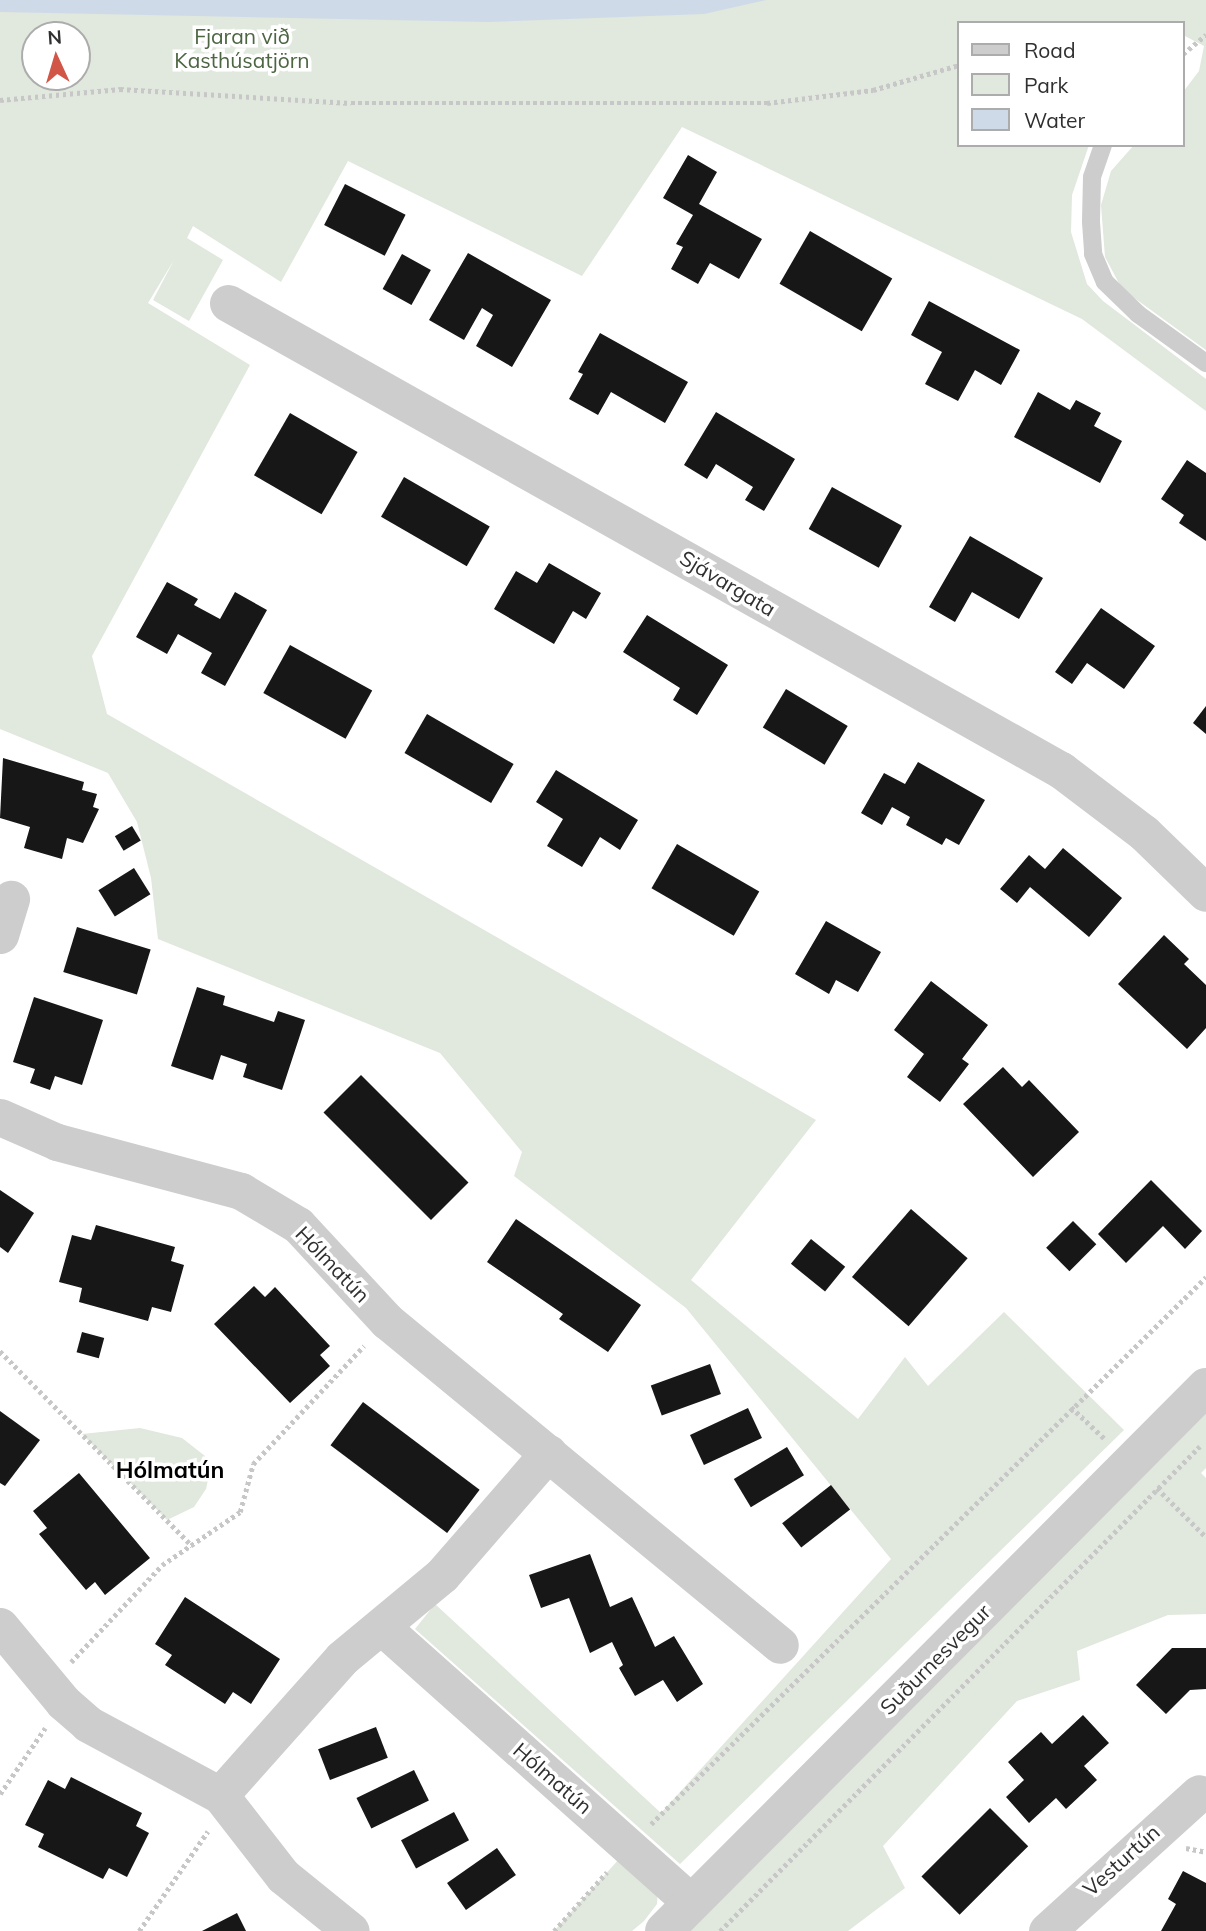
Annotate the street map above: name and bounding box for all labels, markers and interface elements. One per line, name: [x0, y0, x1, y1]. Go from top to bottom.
north arrow: [21, 21, 91, 91]
legend: [958, 21, 1185, 147]
park label: Fjaran við Kasthúsatjörn: [174, 23, 310, 73]
text: N: [47, 25, 63, 50]
text: Road: [1024, 37, 1075, 63]
text: Park: [1024, 72, 1068, 98]
text: Water: [1024, 107, 1085, 133]
street label: Sjávargata: [676, 545, 780, 621]
street label: Hólmatún: [291, 1221, 375, 1307]
district label: Hólmatún: [116, 1456, 224, 1484]
street label: Suðurnesvegur: [875, 1599, 995, 1719]
street label: Hólmatún: [509, 1737, 597, 1819]
street label: Vesturtún: [1077, 1819, 1165, 1901]

